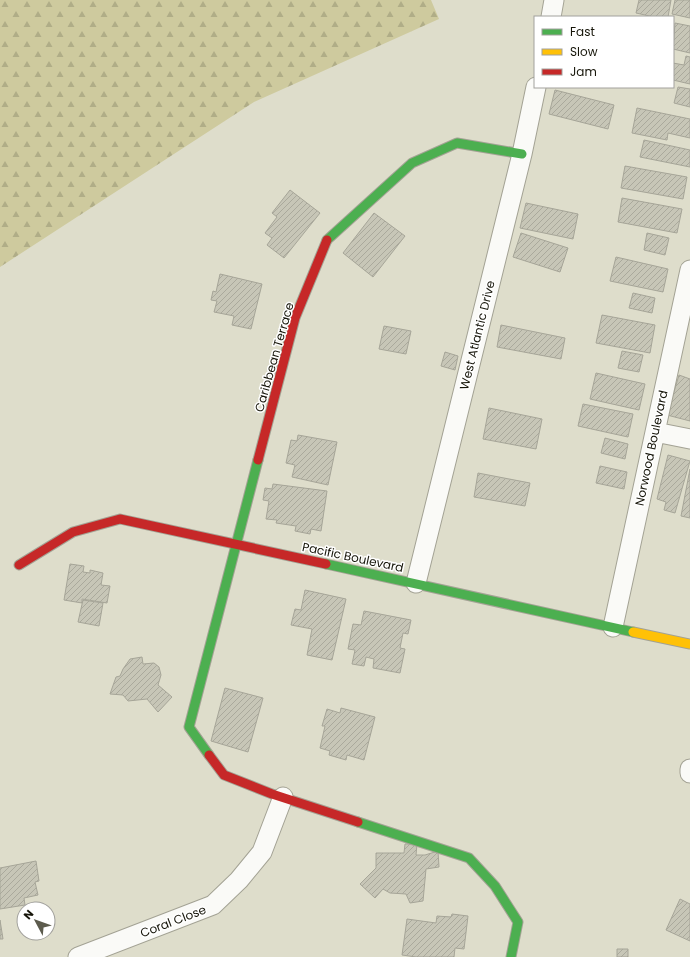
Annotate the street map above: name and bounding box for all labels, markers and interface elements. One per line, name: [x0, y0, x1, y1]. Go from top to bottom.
legend: [534, 16, 674, 88]
text: Fast: [570, 23, 595, 40]
text: Slow: [570, 43, 598, 60]
text: Jam: [570, 63, 597, 80]
street label: West Atlantic Drive: [455, 279, 499, 391]
street label: Caribbean Terrace: [250, 300, 298, 414]
street label: Norwood Boulevard: [630, 389, 672, 507]
street label: Pacific Boulevard: [301, 538, 405, 576]
north arrow: [16, 901, 56, 941]
street label: Coral Close: [138, 901, 208, 941]
text: N: [20, 906, 37, 923]

